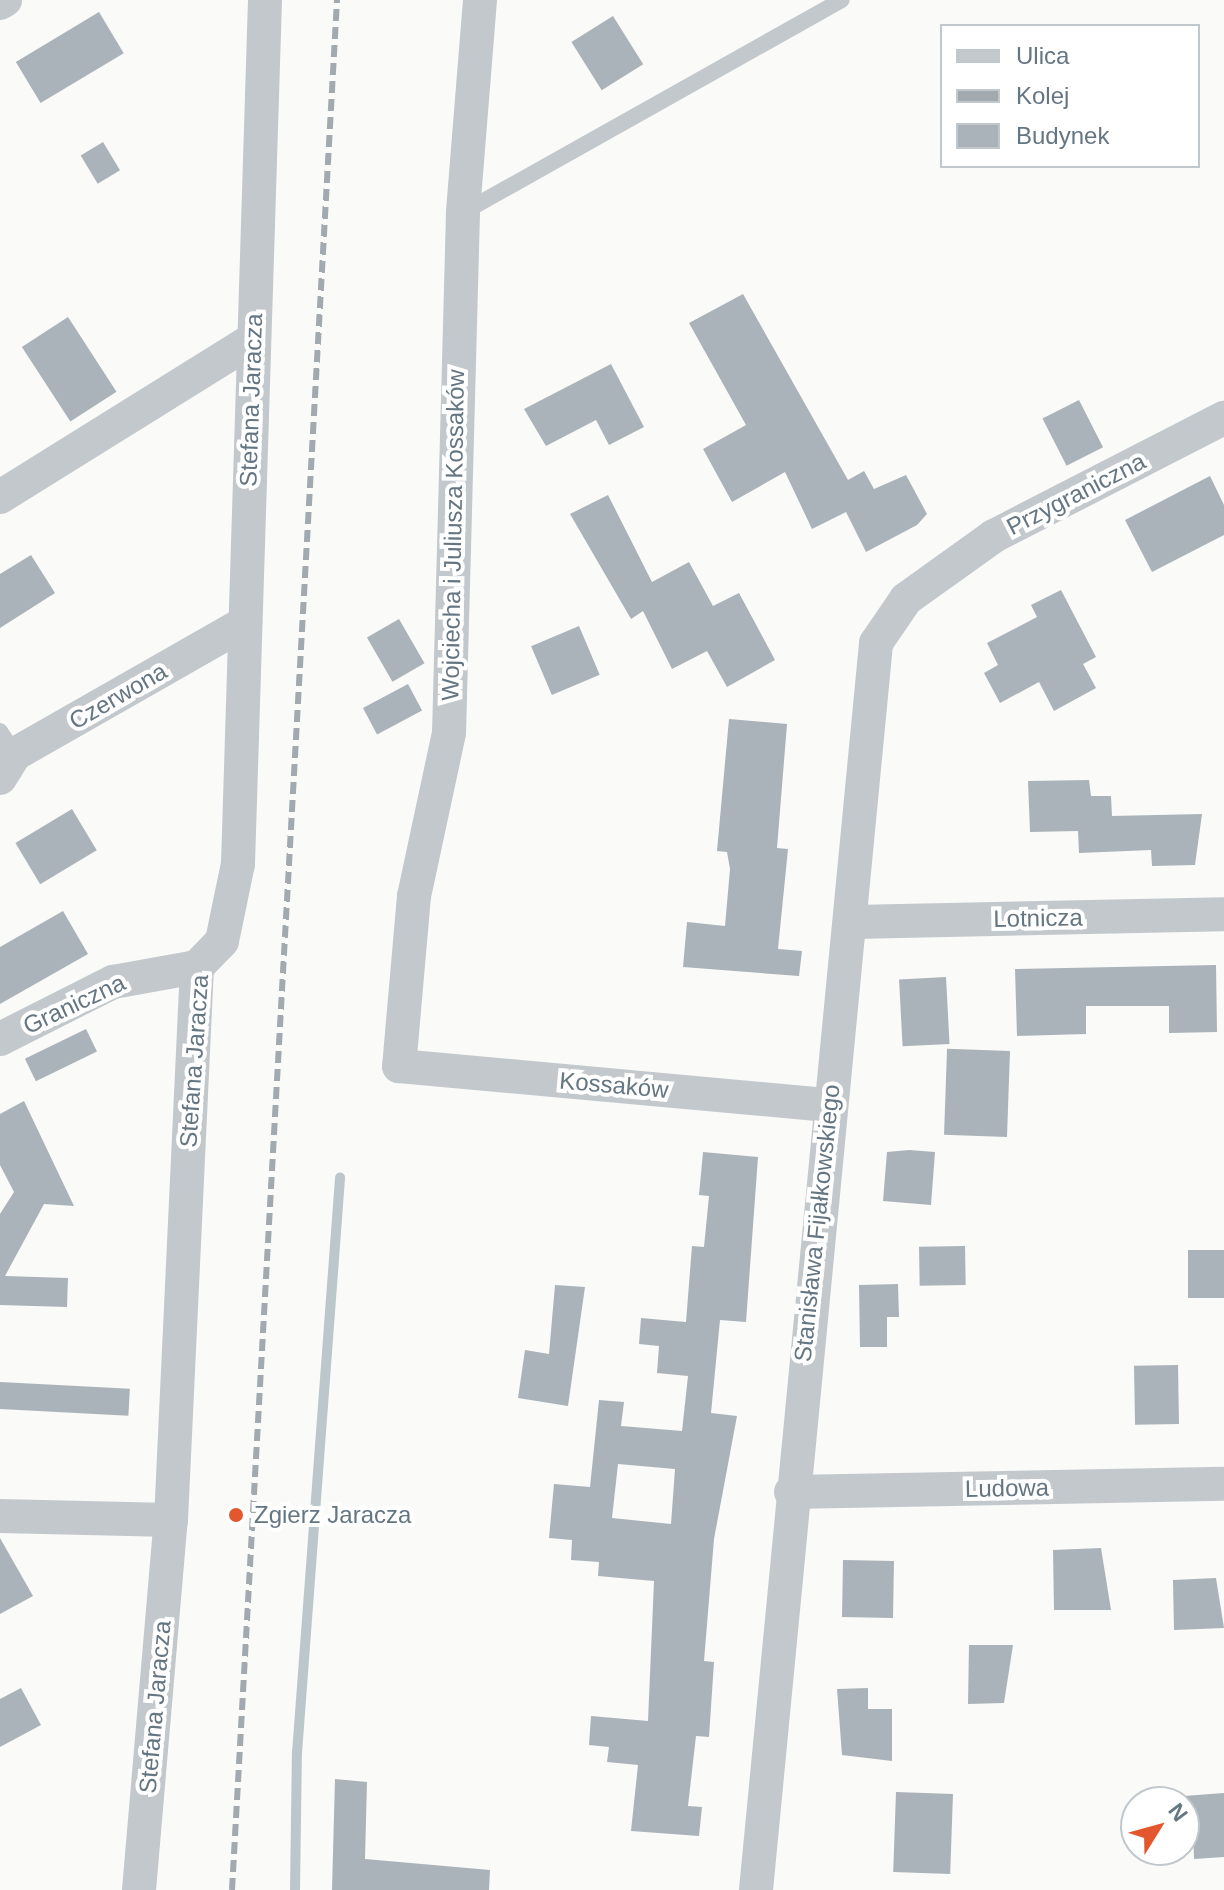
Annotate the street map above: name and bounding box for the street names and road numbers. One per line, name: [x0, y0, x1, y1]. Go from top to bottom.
street label: Stefana Jaracza: [234, 313, 268, 487]
street label: Wojciecha i Juliusza Kossaków: [436, 369, 470, 701]
street label: Przygraniczna: [1002, 447, 1150, 541]
street label: Czerwona: [64, 657, 172, 735]
street label: Lotnicza: [993, 903, 1083, 933]
street label: Graniczna: [18, 968, 130, 1040]
street label: Stefana Jaracza: [174, 973, 214, 1149]
street label: Kossaków: [558, 1066, 670, 1104]
street label: Stanisława Fijałkowskiego: [788, 1083, 846, 1363]
street label: Ludowa: [965, 1473, 1049, 1503]
street label: Stefana Jaracza: [133, 1619, 177, 1795]

